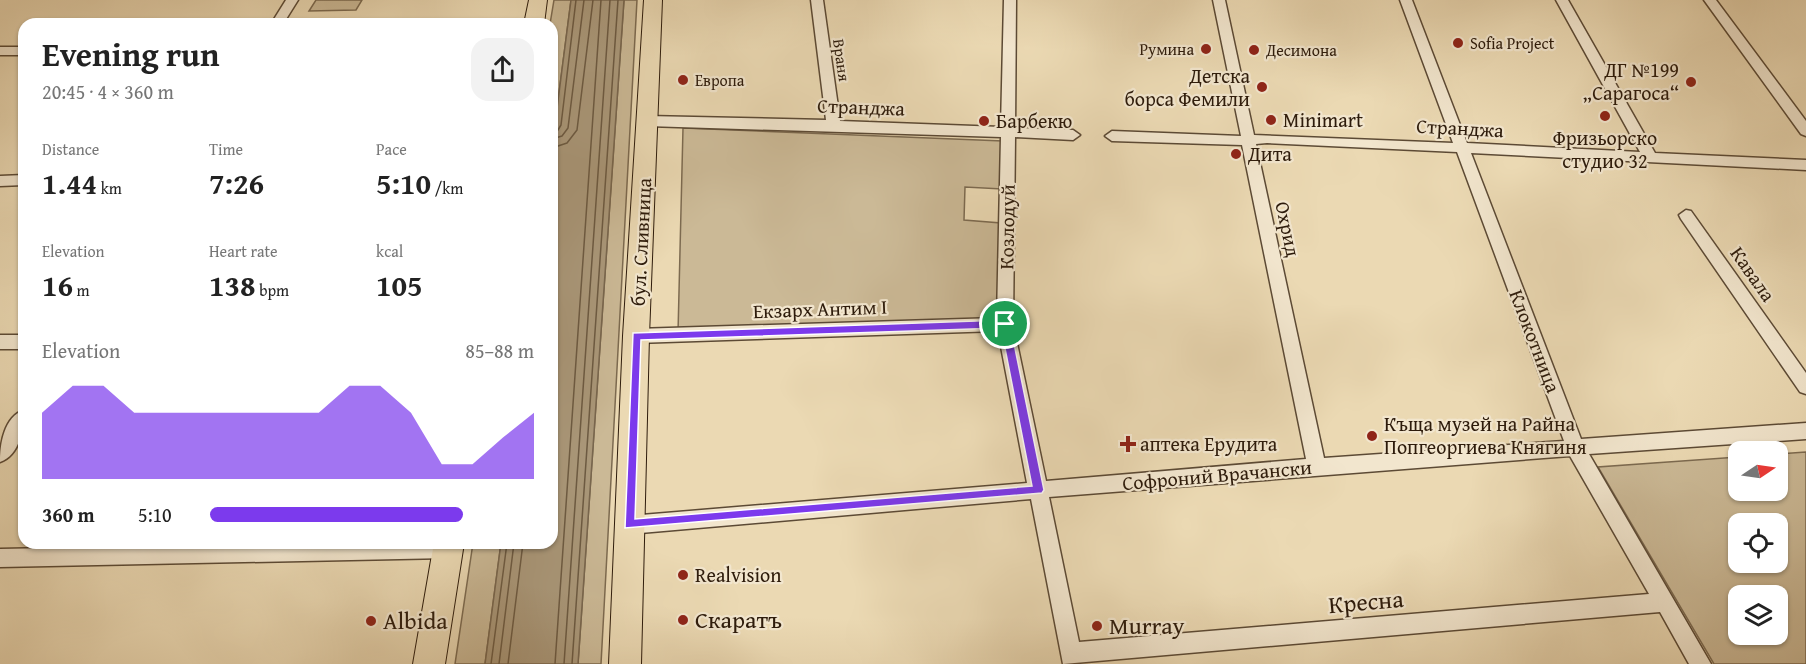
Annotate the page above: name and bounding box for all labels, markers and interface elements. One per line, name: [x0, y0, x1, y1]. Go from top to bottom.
text: Evening run: [42, 30, 219, 78]
place label: Sofia Project: [1470, 31, 1555, 55]
marker: Sofia Project: [1451, 36, 1465, 50]
street label: Враня: [827, 37, 857, 83]
place label: Румина: [1139, 37, 1194, 61]
button: share: [471, 38, 534, 101]
place label: Десимона: [1265, 38, 1337, 62]
marker: Румина: [1199, 42, 1213, 56]
marker: Десимона: [1247, 43, 1261, 57]
place label: ДГ №199 „Сарагоса“: [1583, 55, 1679, 107]
place label: Детска борса Фемили: [1125, 61, 1250, 113]
place label: Европа: [695, 68, 745, 92]
marker: Европа: [676, 73, 690, 87]
marker: ДГ №199 „Сарагоса“: [1684, 75, 1698, 89]
text: 20:45 · 4 × 360 m: [42, 77, 174, 106]
marker: Детска борса Фемили: [1255, 80, 1269, 94]
street label: Странджа: [817, 90, 906, 123]
place label: Minimart: [1283, 105, 1363, 134]
place label: Барбекю: [996, 106, 1072, 135]
marker: Фризьорско студио 32: [1598, 109, 1612, 123]
street label: Странджа: [1416, 111, 1505, 144]
marker: Minimart: [1264, 113, 1278, 127]
marker: Барбекю: [977, 114, 991, 128]
place label: Фризьорско студио 32: [1553, 123, 1657, 175]
text: Distance: [42, 137, 99, 161]
text: Time: [209, 137, 243, 161]
text: Pace: [376, 137, 407, 161]
place label: Дита: [1247, 139, 1292, 168]
marker: Дита: [1229, 147, 1243, 161]
text: 1.44: [42, 161, 97, 205]
text: 7:26: [209, 161, 264, 205]
text: 5:10: [376, 161, 431, 205]
text: km: [97, 176, 122, 200]
text: /km: [431, 176, 463, 200]
street label: бул. Сливница: [623, 177, 658, 307]
street label: Козлодуй: [991, 184, 1022, 270]
street label: Охрид: [1268, 199, 1309, 259]
text: Elevation: [42, 239, 105, 263]
text: Heart rate: [209, 239, 278, 263]
text: kcal: [376, 239, 403, 263]
street label: Кавала: [1724, 240, 1783, 308]
text: 16: [42, 263, 73, 307]
text: 138: [209, 263, 256, 307]
text: 105: [376, 263, 423, 307]
text: m: [73, 278, 90, 302]
text: bpm: [256, 278, 289, 302]
street label: Клокотница: [1503, 285, 1569, 397]
street label: Екзарх Антим I: [752, 292, 888, 325]
pin: [979, 298, 1030, 349]
icon: arrive: [988, 307, 1021, 340]
text: Elevation: [42, 336, 120, 365]
text: 85–88 m: [465, 336, 534, 365]
place label: Къща музей на Райна Попгеоргиева Княгиня: [1384, 409, 1587, 461]
place label: аптека Ерудита: [1140, 429, 1278, 458]
marker: Къща музей на Райна Попгеоргиева Княгиня: [1365, 429, 1379, 443]
marker: аптека Ерудита: [1121, 437, 1135, 451]
north arrow: [1728, 441, 1788, 501]
map controls: [1728, 441, 1788, 645]
street label: Софроний Врачански: [1121, 452, 1313, 497]
text: 360 m: [42, 500, 95, 529]
text: 5:10: [138, 500, 172, 529]
button: locate: [1728, 513, 1788, 573]
place label: Realvision: [695, 560, 782, 589]
marker: Realvision: [676, 568, 690, 582]
street label: Кресна: [1327, 581, 1405, 622]
button: layers: [1728, 585, 1788, 645]
place label: Скаратъ: [695, 602, 782, 637]
place label: Albida: [383, 603, 448, 638]
place label: Murray: [1109, 608, 1185, 643]
marker: Скаратъ: [676, 613, 690, 627]
marker: Albida: [364, 614, 378, 628]
marker: Murray: [1090, 619, 1104, 633]

